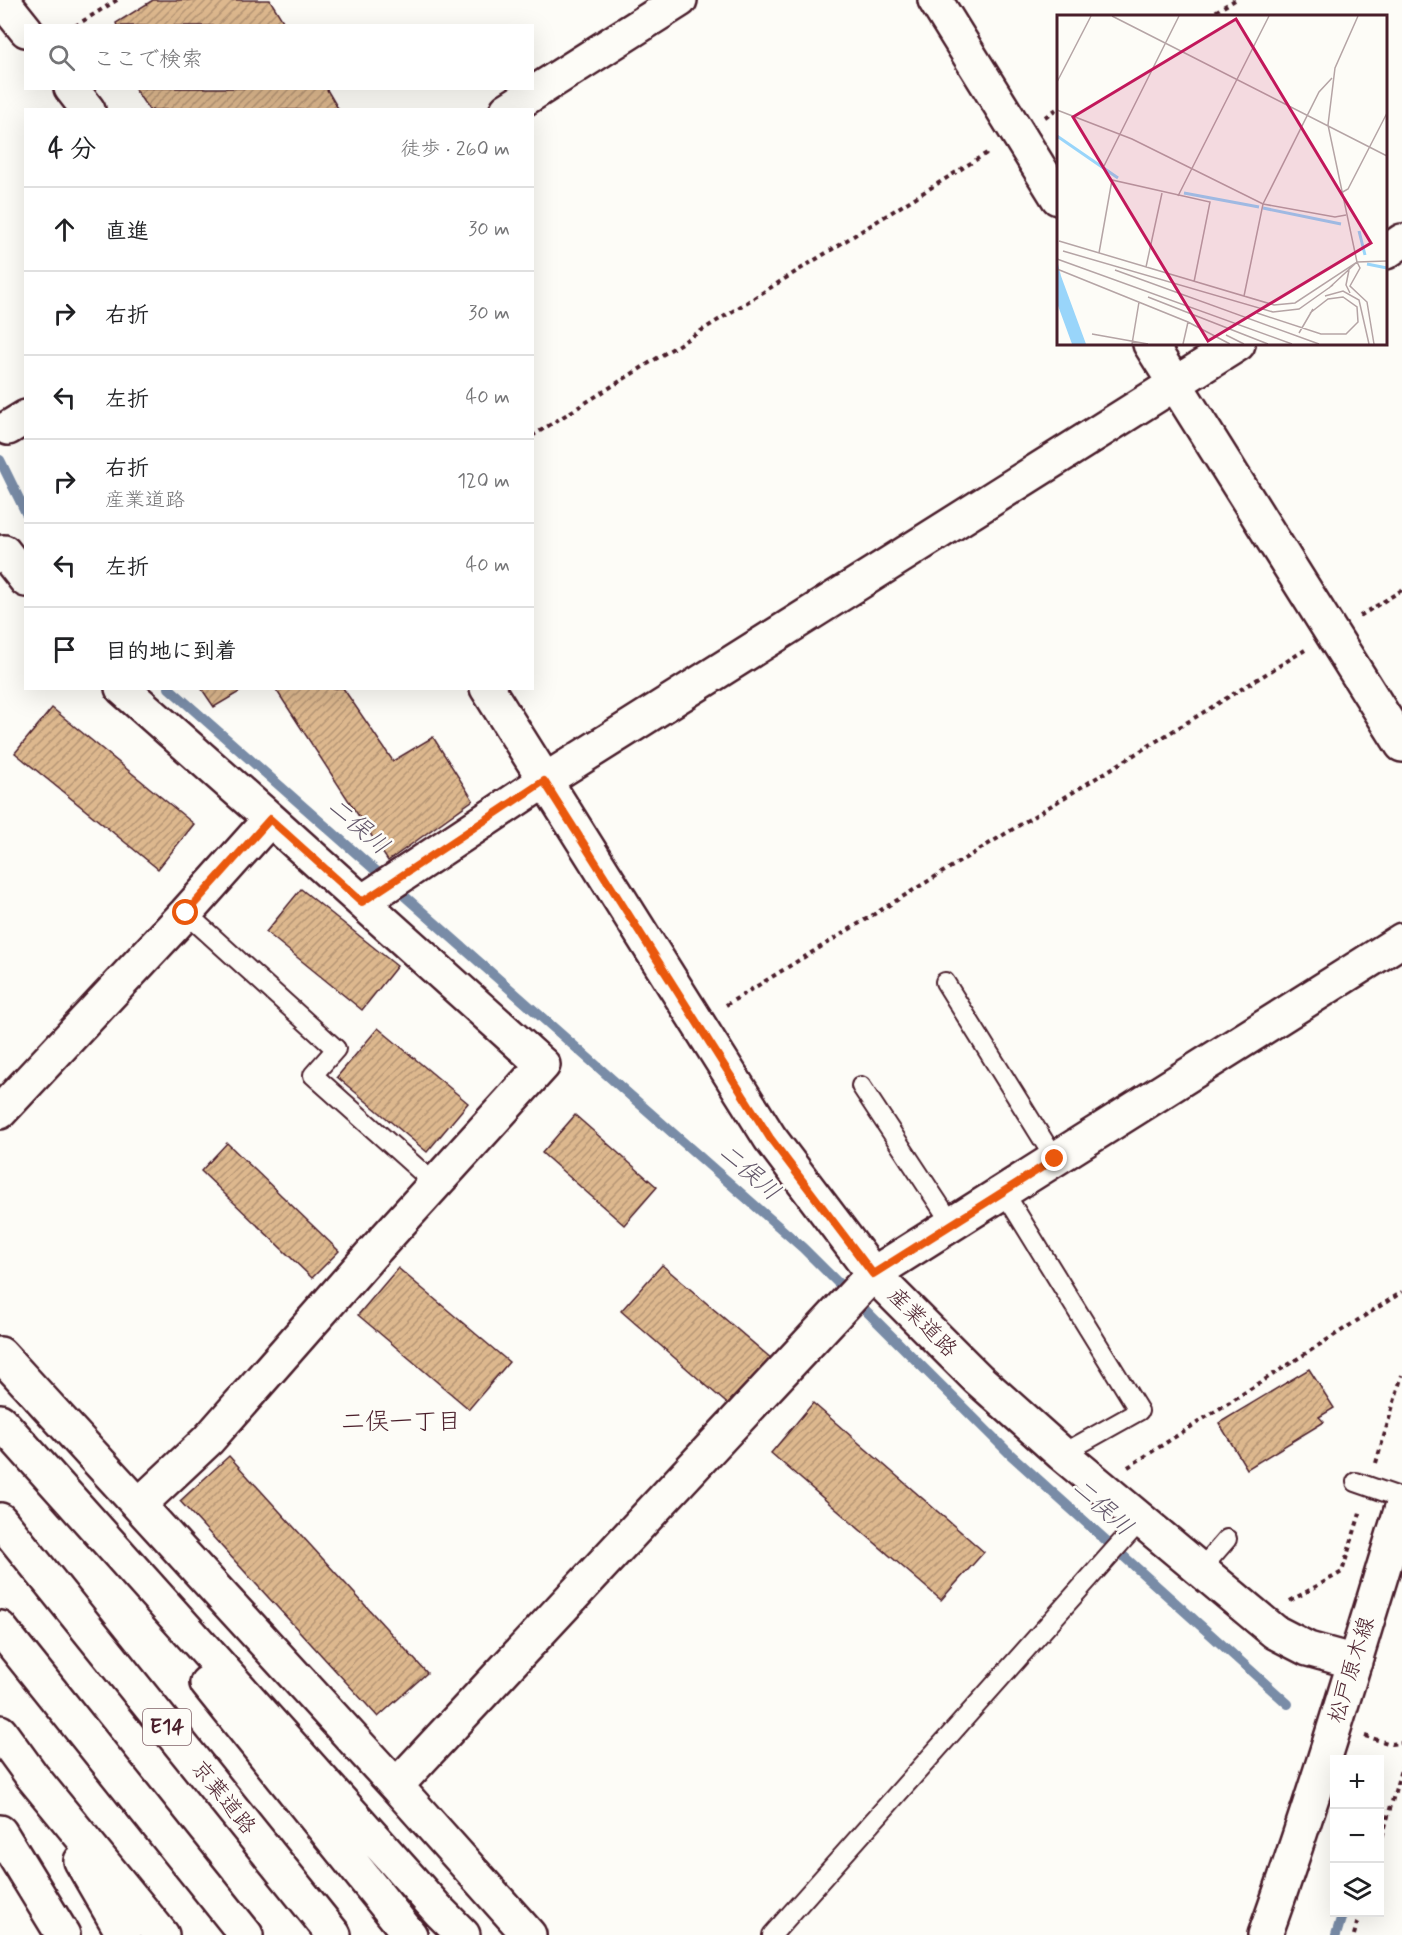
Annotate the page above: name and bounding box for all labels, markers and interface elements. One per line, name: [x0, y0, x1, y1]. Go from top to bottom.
inset map: [1057, 15, 1387, 345]
search box: [24, 24, 534, 90]
icon: search: [45, 41, 78, 74]
text: ここで検索: [93, 46, 203, 74]
text: 4 分: [48, 133, 96, 167]
text: 徒歩 · 260 m: [400, 136, 510, 163]
icon: ahead: [48, 213, 81, 246]
text: 30 m: [468, 216, 510, 243]
text: 直進: [105, 218, 149, 246]
icon: right: [48, 297, 81, 330]
text: 30 m: [468, 300, 510, 327]
text: 右折: [105, 302, 149, 330]
icon: left: [48, 381, 81, 414]
text: 40 m: [466, 384, 510, 411]
text: 左折: [105, 386, 149, 414]
text: 右折: [105, 455, 149, 483]
icon: right: [48, 465, 81, 498]
text: 120 m: [457, 468, 510, 495]
text: 産業道路: [105, 487, 185, 514]
icon: left: [48, 549, 81, 582]
text: 40 m: [466, 552, 510, 579]
text: 左折: [105, 554, 149, 582]
icon: arrive: [48, 633, 81, 666]
text: 目的地に到着: [105, 638, 237, 666]
water label: 二俣川: [321, 792, 395, 862]
route start: [172, 899, 198, 925]
water label: 二俣川: [712, 1138, 786, 1208]
route end: [1041, 1145, 1067, 1171]
street label: 産業道路: [881, 1282, 963, 1364]
district label: 二俣一丁目: [341, 1407, 461, 1438]
water label: 二俣川: [1065, 1472, 1139, 1544]
street label: 松戸原木線: [1323, 1613, 1381, 1727]
road number: E14: [143, 1709, 191, 1745]
street label: 京葉道路: [184, 1755, 262, 1841]
map controls: [1330, 1755, 1384, 1917]
button: +: [1330, 1755, 1384, 1809]
button: −: [1330, 1809, 1384, 1863]
button: layers: [1330, 1863, 1384, 1917]

